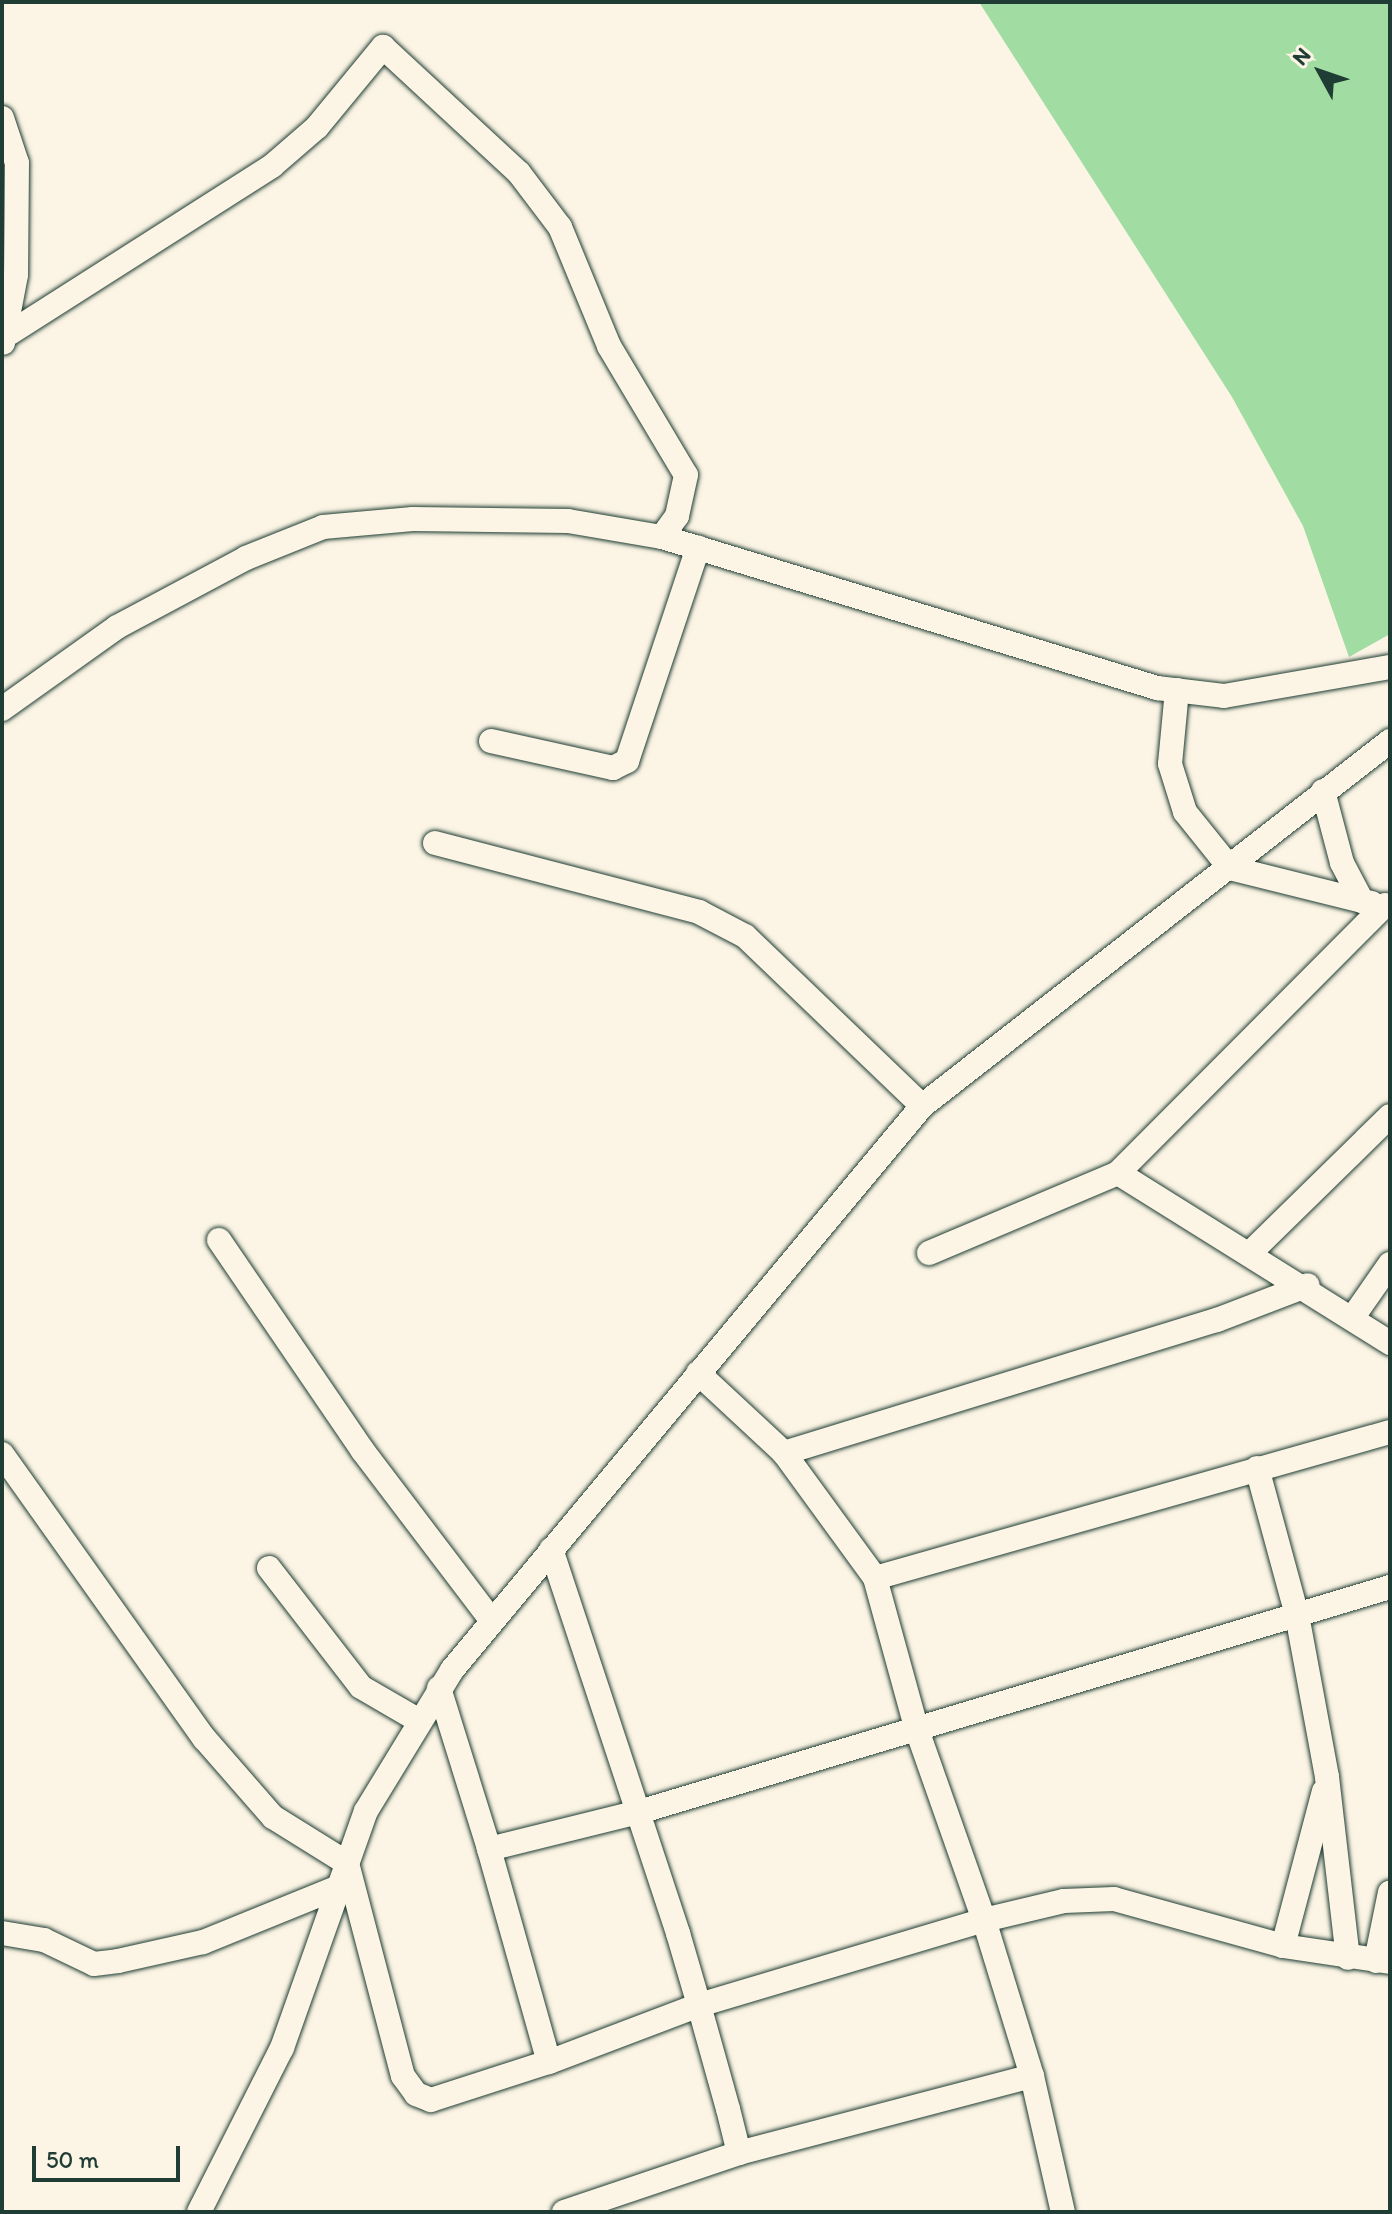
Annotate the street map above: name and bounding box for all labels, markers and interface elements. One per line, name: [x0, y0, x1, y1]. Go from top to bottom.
north arrow: [1280, 32, 1360, 112]
text: N: [1286, 42, 1316, 71]
scale bar: [36, 2130, 184, 2180]
text: 50 m: [46, 2145, 99, 2174]

